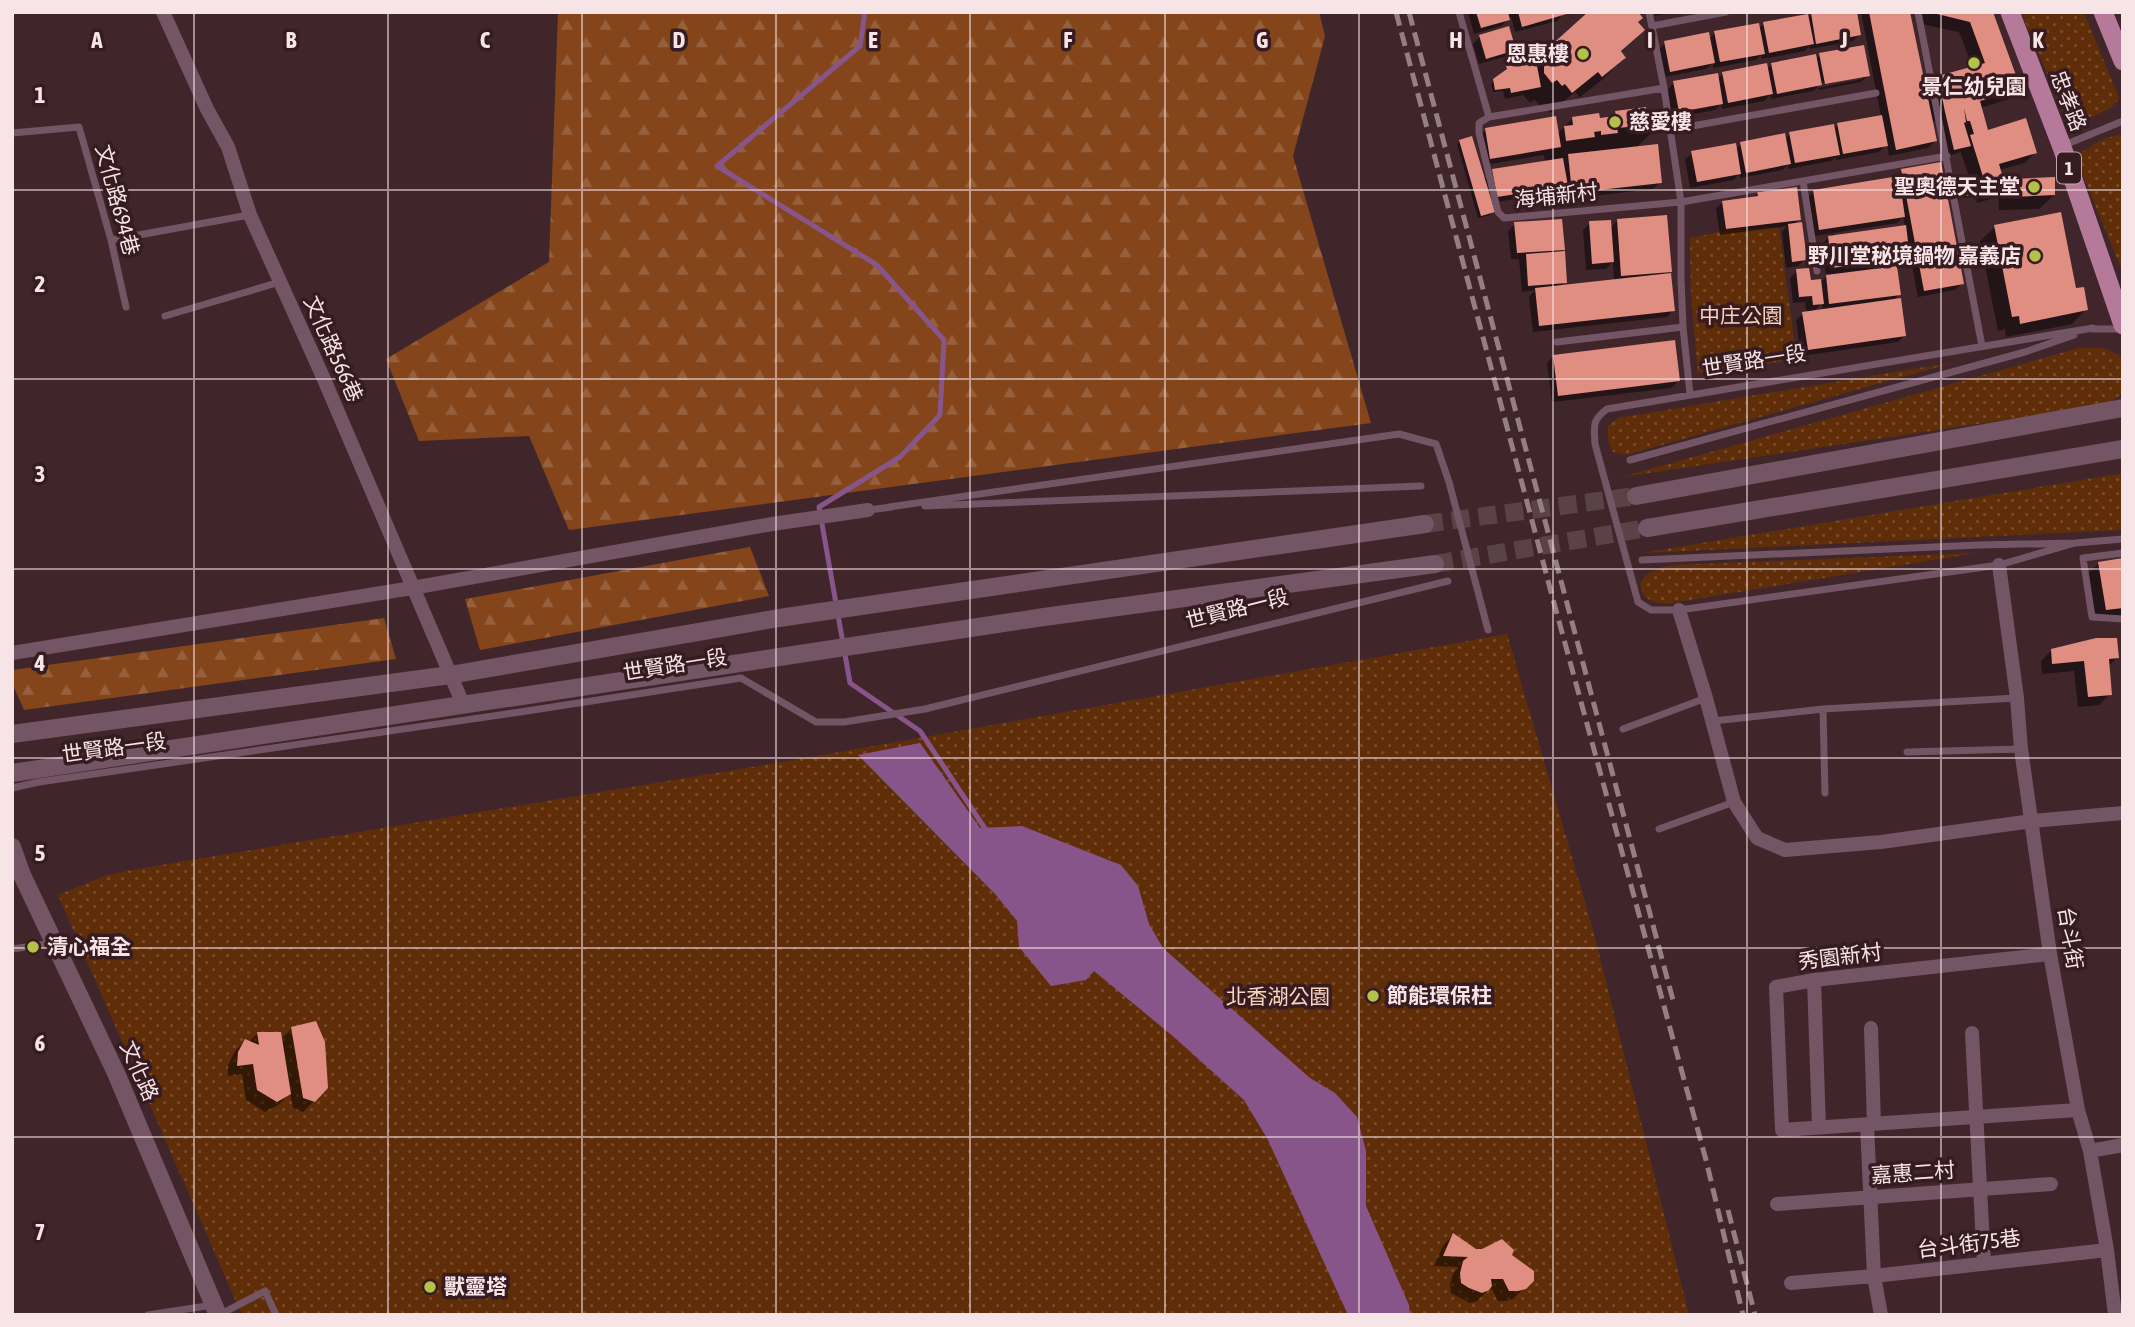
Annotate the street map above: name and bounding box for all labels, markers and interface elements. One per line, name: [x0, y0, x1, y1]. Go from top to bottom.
text: A: [90, 27, 103, 53]
text: B: [286, 27, 297, 53]
text: C: [480, 27, 491, 53]
text: D: [673, 27, 686, 53]
text: E: [868, 27, 878, 53]
text: F: [1063, 27, 1073, 53]
text: G: [1256, 27, 1268, 53]
text: H: [1449, 27, 1463, 53]
text: I: [1647, 27, 1653, 53]
text: J: [1839, 27, 1848, 53]
text: K: [2032, 27, 2044, 53]
place label: 恩惠樓: [1506, 41, 1569, 65]
marker: 恩惠樓: [1575, 46, 1591, 62]
marker: 景仁幼兒園: [1966, 55, 1982, 71]
street label: 忠孝路: [2046, 67, 2091, 134]
place label: 景仁幼兒園: [1922, 74, 2027, 98]
text: 1: [35, 82, 46, 108]
place label: 慈愛樓: [1629, 109, 1692, 133]
marker: 慈愛樓: [1607, 114, 1623, 130]
street label: 文化路694巷: [92, 142, 144, 258]
road number: 1: [2057, 152, 2081, 184]
place label: 聖奧德天主堂: [1894, 174, 2020, 198]
street label: 海埔新村: [1513, 179, 1599, 211]
marker: 聖奧德天主堂: [2026, 179, 2042, 195]
place label: 野川堂秘境鍋物 嘉義店: [1808, 243, 2021, 267]
marker: 野川堂秘境鍋物 嘉義店: [2027, 248, 2043, 264]
text: 2: [35, 271, 45, 297]
street label: 文化路566巷: [300, 292, 368, 405]
park label: 中庄公園: [1699, 303, 1783, 327]
street label: 世賢路一段: [1700, 340, 1808, 380]
text: 3: [35, 461, 45, 487]
street label: 世賢路一段: [1183, 584, 1291, 632]
street label: 世賢路一段: [621, 644, 729, 684]
text: 4: [34, 650, 46, 676]
street label: 世賢路一段: [60, 728, 168, 766]
text: 5: [35, 840, 46, 866]
street label: 台斗街: [2054, 905, 2088, 971]
place label: 清心福全: [47, 934, 131, 958]
marker: 清心福全: [25, 939, 41, 955]
street label: 秀園新村: [1797, 939, 1883, 973]
place label: 節能環保柱: [1387, 983, 1492, 1007]
park label: 北香湖公園: [1226, 984, 1331, 1008]
marker: 節能環保柱: [1365, 988, 1381, 1004]
text: 6: [35, 1030, 46, 1056]
street label: 文化路: [116, 1037, 164, 1104]
street label: 嘉惠二村: [1870, 1157, 1956, 1187]
text: 7: [35, 1219, 45, 1245]
street label: 台斗街75巷: [1916, 1225, 2022, 1261]
place label: 獸靈塔: [444, 1274, 507, 1298]
marker: 獸靈塔: [422, 1279, 438, 1295]

